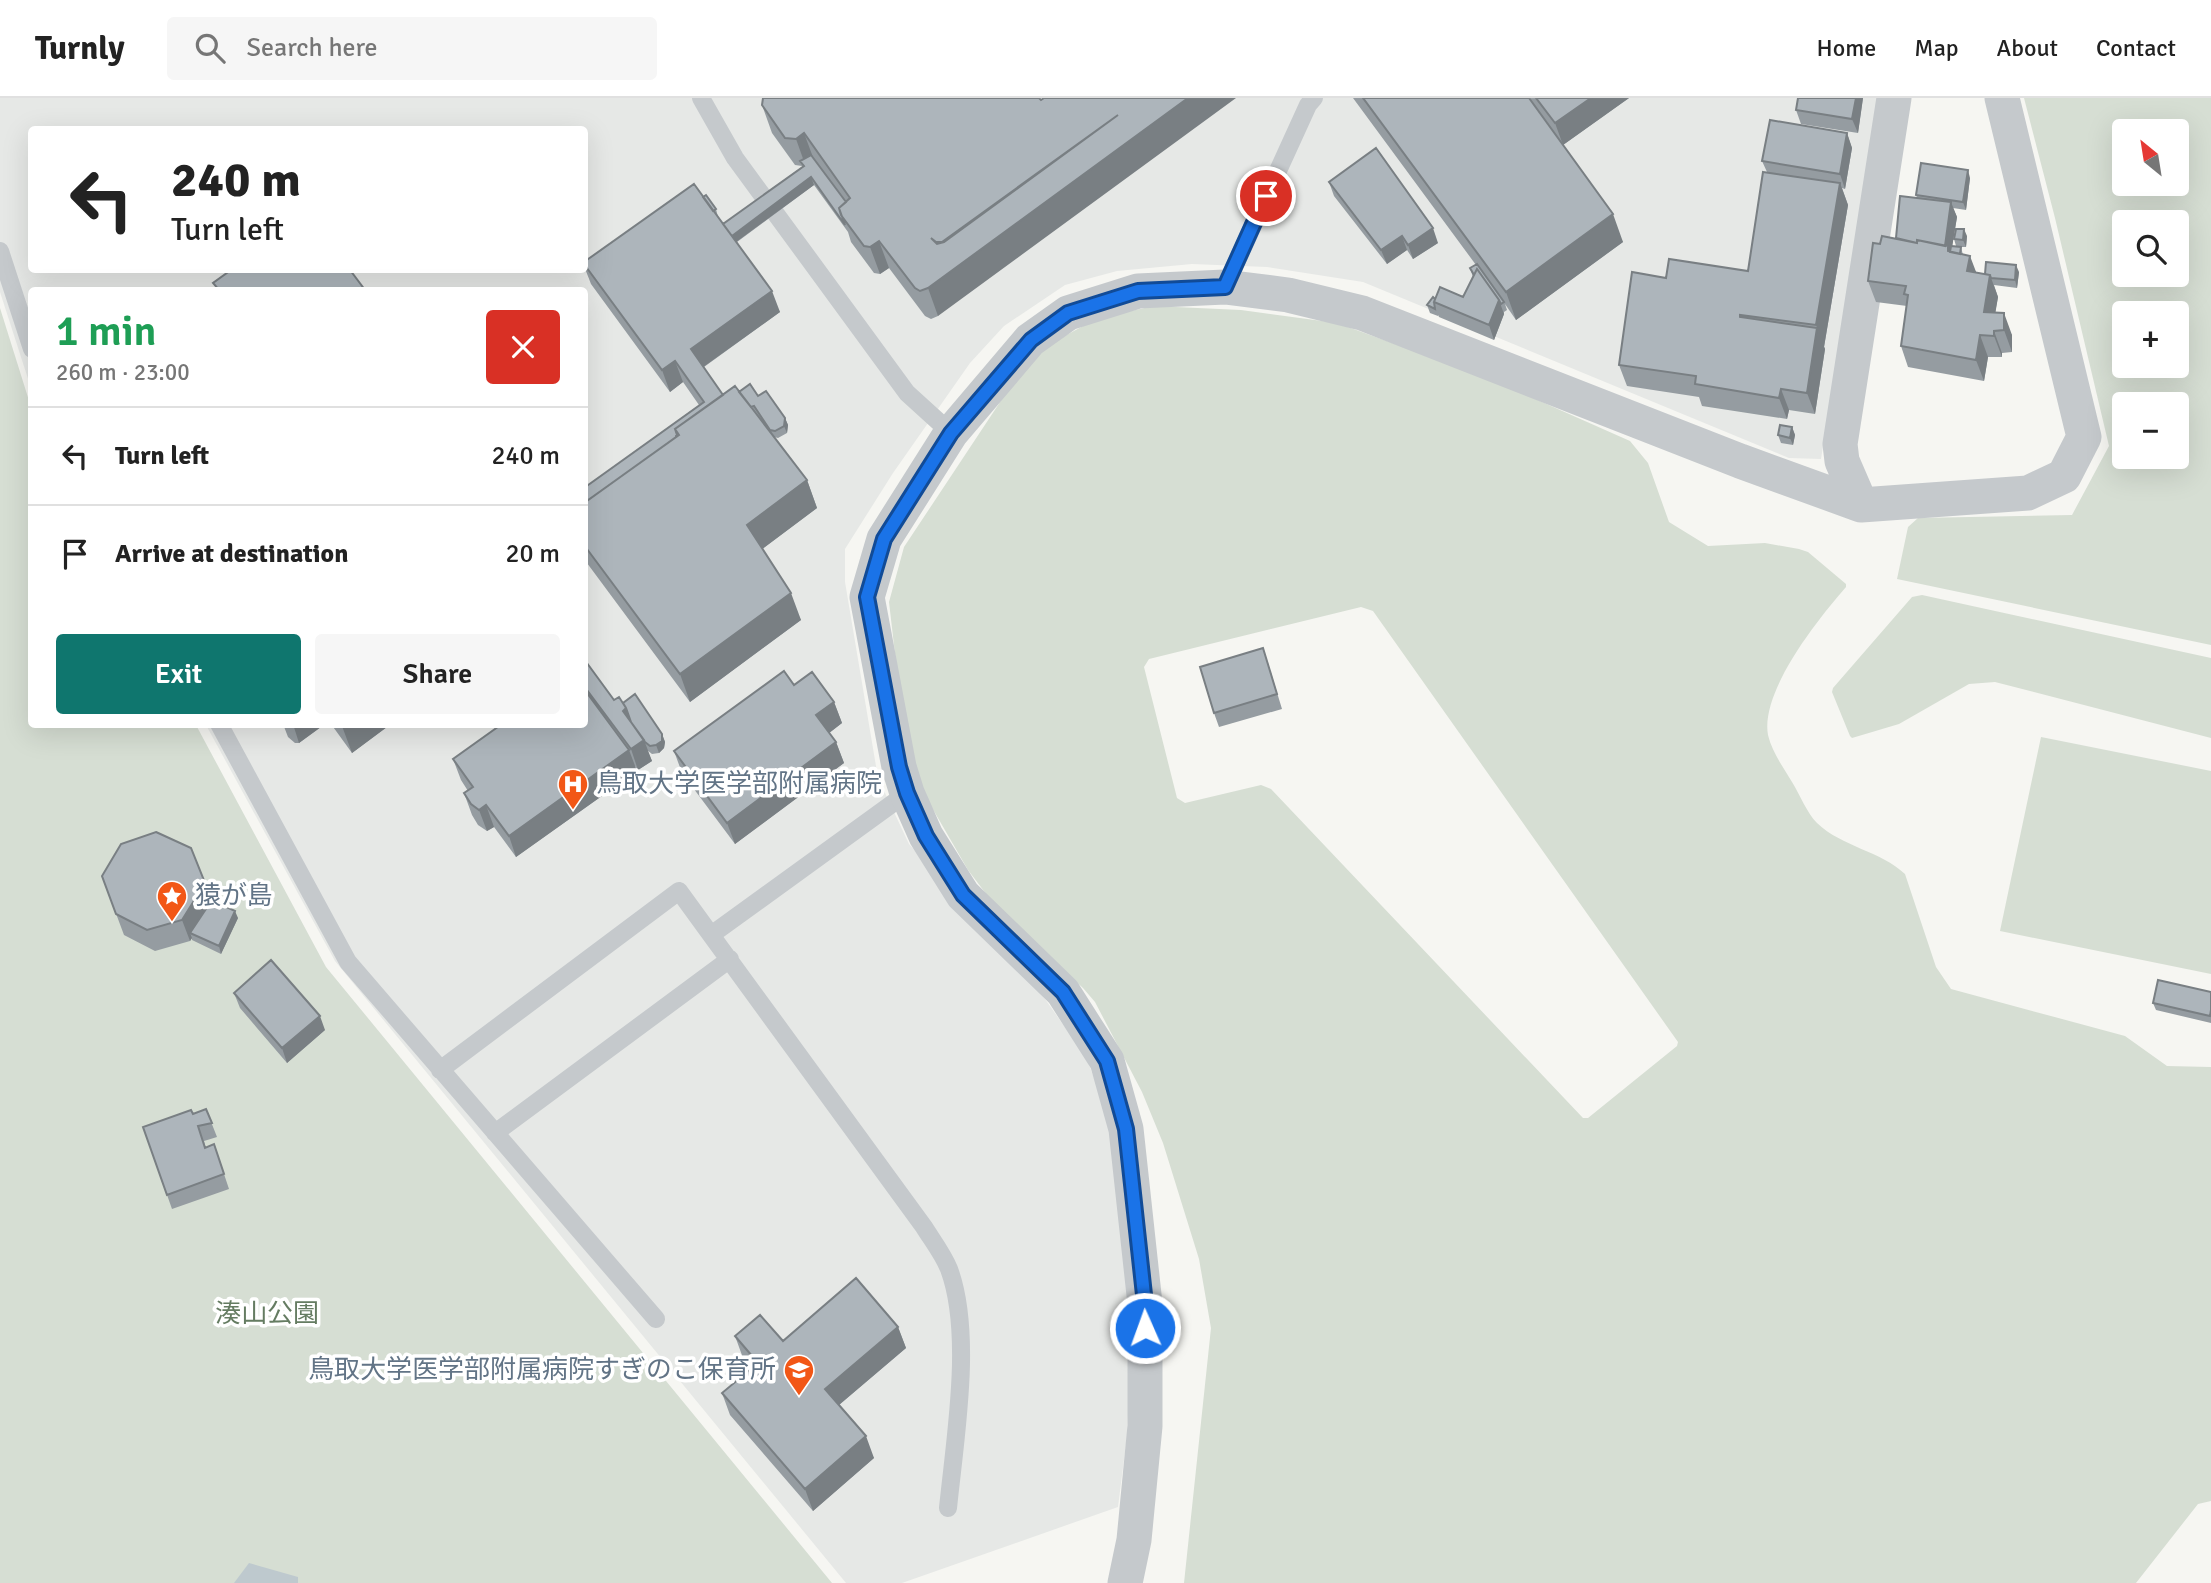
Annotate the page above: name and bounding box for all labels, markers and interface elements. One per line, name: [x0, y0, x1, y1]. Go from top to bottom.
search box: [167, 17, 657, 80]
text: Turnly: [35, 28, 125, 69]
icon: search: [191, 29, 229, 67]
text: Search here: [247, 32, 378, 64]
text: Home: [1816, 33, 1876, 63]
text: Map: [1914, 33, 1959, 63]
text: About: [1997, 33, 2058, 63]
text: Contact: [2096, 33, 2176, 63]
north arrow: [2112, 119, 2189, 196]
map controls: [2112, 119, 2189, 469]
text: 240 m: [171, 150, 301, 210]
icon: left: [56, 154, 147, 245]
pin: [1236, 166, 1296, 226]
icon: arrive: [1247, 177, 1285, 215]
text: Turn left: [171, 210, 284, 249]
button: search: [2112, 210, 2189, 287]
button: +: [2112, 301, 2189, 378]
text: 1 min: [56, 306, 157, 357]
button: close: [486, 310, 560, 384]
text: 260 m · 23:00: [56, 358, 190, 387]
button: −: [2112, 392, 2189, 469]
icon: left: [56, 437, 94, 475]
text: Turn left: [115, 440, 209, 472]
text: 240 m: [491, 440, 560, 472]
icon: arrive: [56, 535, 94, 573]
text: Arrive at destination: [115, 538, 348, 570]
text: 20 m: [505, 538, 560, 570]
button: Exit: [56, 634, 301, 714]
button: Share: [315, 634, 560, 714]
hospital icon: 鳥取大学医学部附属病院: [556, 767, 590, 811]
place label: 鳥取大学医学部附属病院: [596, 768, 882, 800]
place icon: 猿が島: [155, 879, 189, 923]
place label: 猿が島: [195, 880, 273, 912]
position arrow: [1108, 1291, 1182, 1365]
park label: 湊山公園: [215, 1298, 319, 1330]
school or university icon: 鳥取大学医学部附属病院すぎのこ保育所: [782, 1353, 816, 1397]
place label: 鳥取大学医学部附属病院すぎのこ保育所: [308, 1354, 776, 1386]

